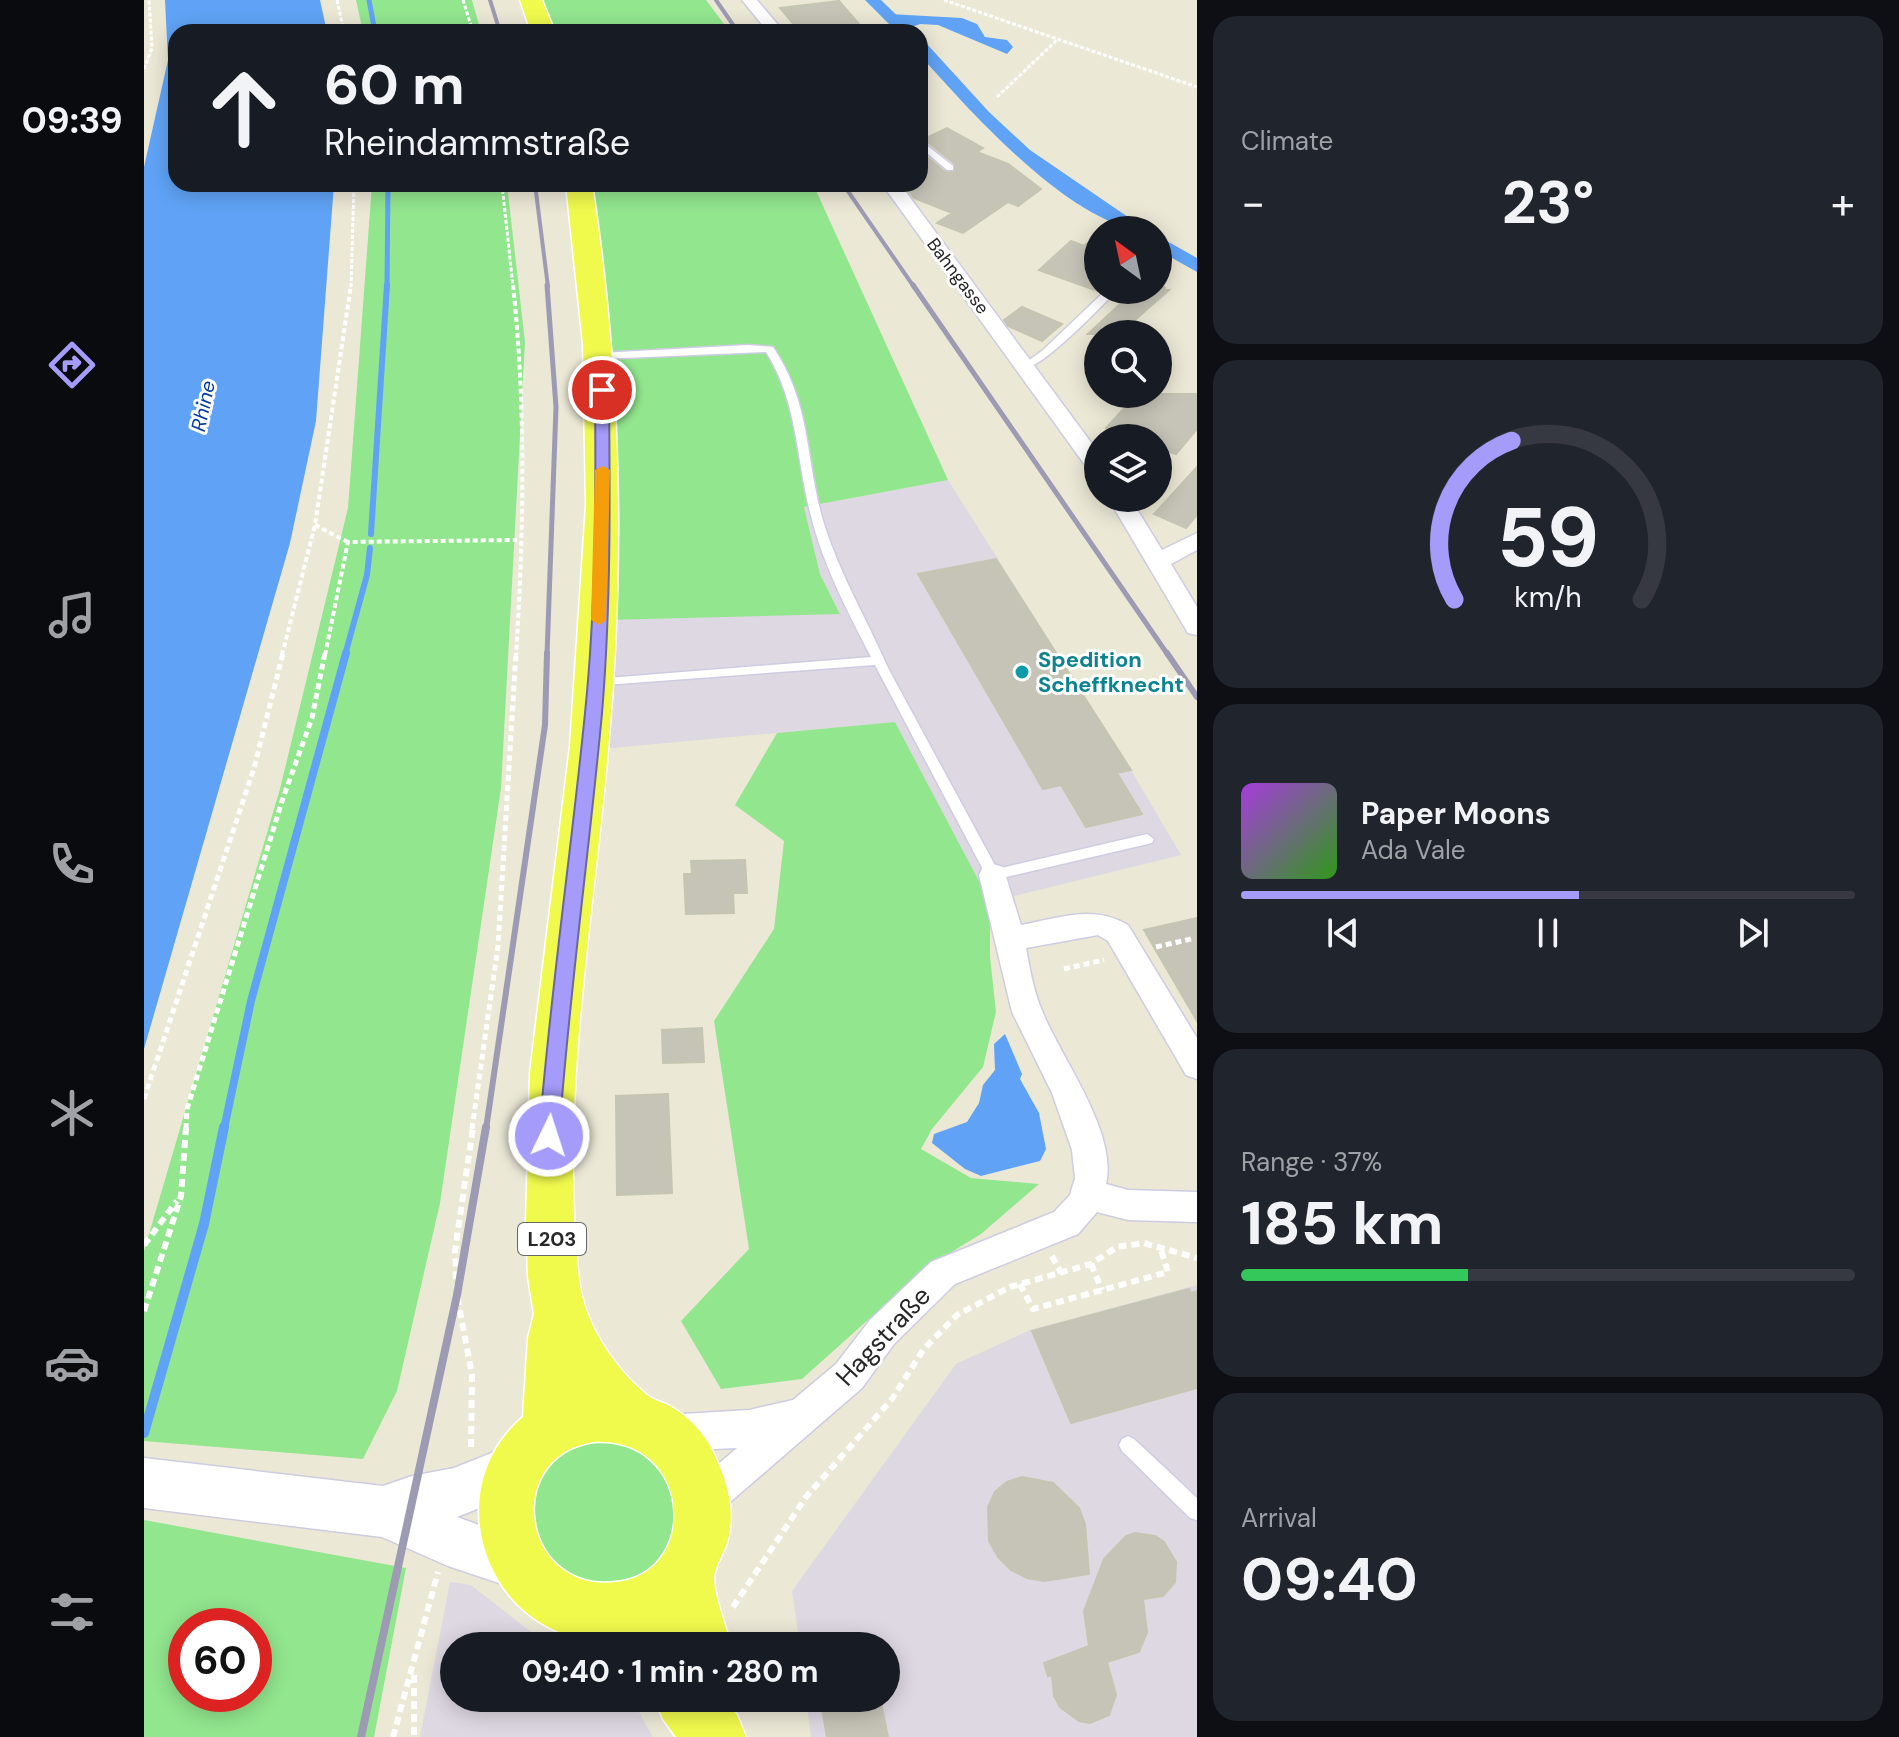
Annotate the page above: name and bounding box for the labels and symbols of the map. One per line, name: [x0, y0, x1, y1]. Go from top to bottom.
north arrow: [1084, 216, 1172, 304]
street label: Bahngasse: [921, 233, 995, 319]
pin: [568, 356, 636, 424]
water label: Rhine: [185, 378, 221, 434]
place label: Spedition Scheffknecht: [1038, 645, 1184, 699]
marker: Spedition Scheffknecht: [1013, 663, 1031, 681]
position arrow: [507, 1094, 591, 1178]
road number: L203: [518, 1223, 586, 1255]
street label: Hagstraße: [828, 1279, 938, 1393]
speed limit sign: 60: [168, 1608, 272, 1712]

